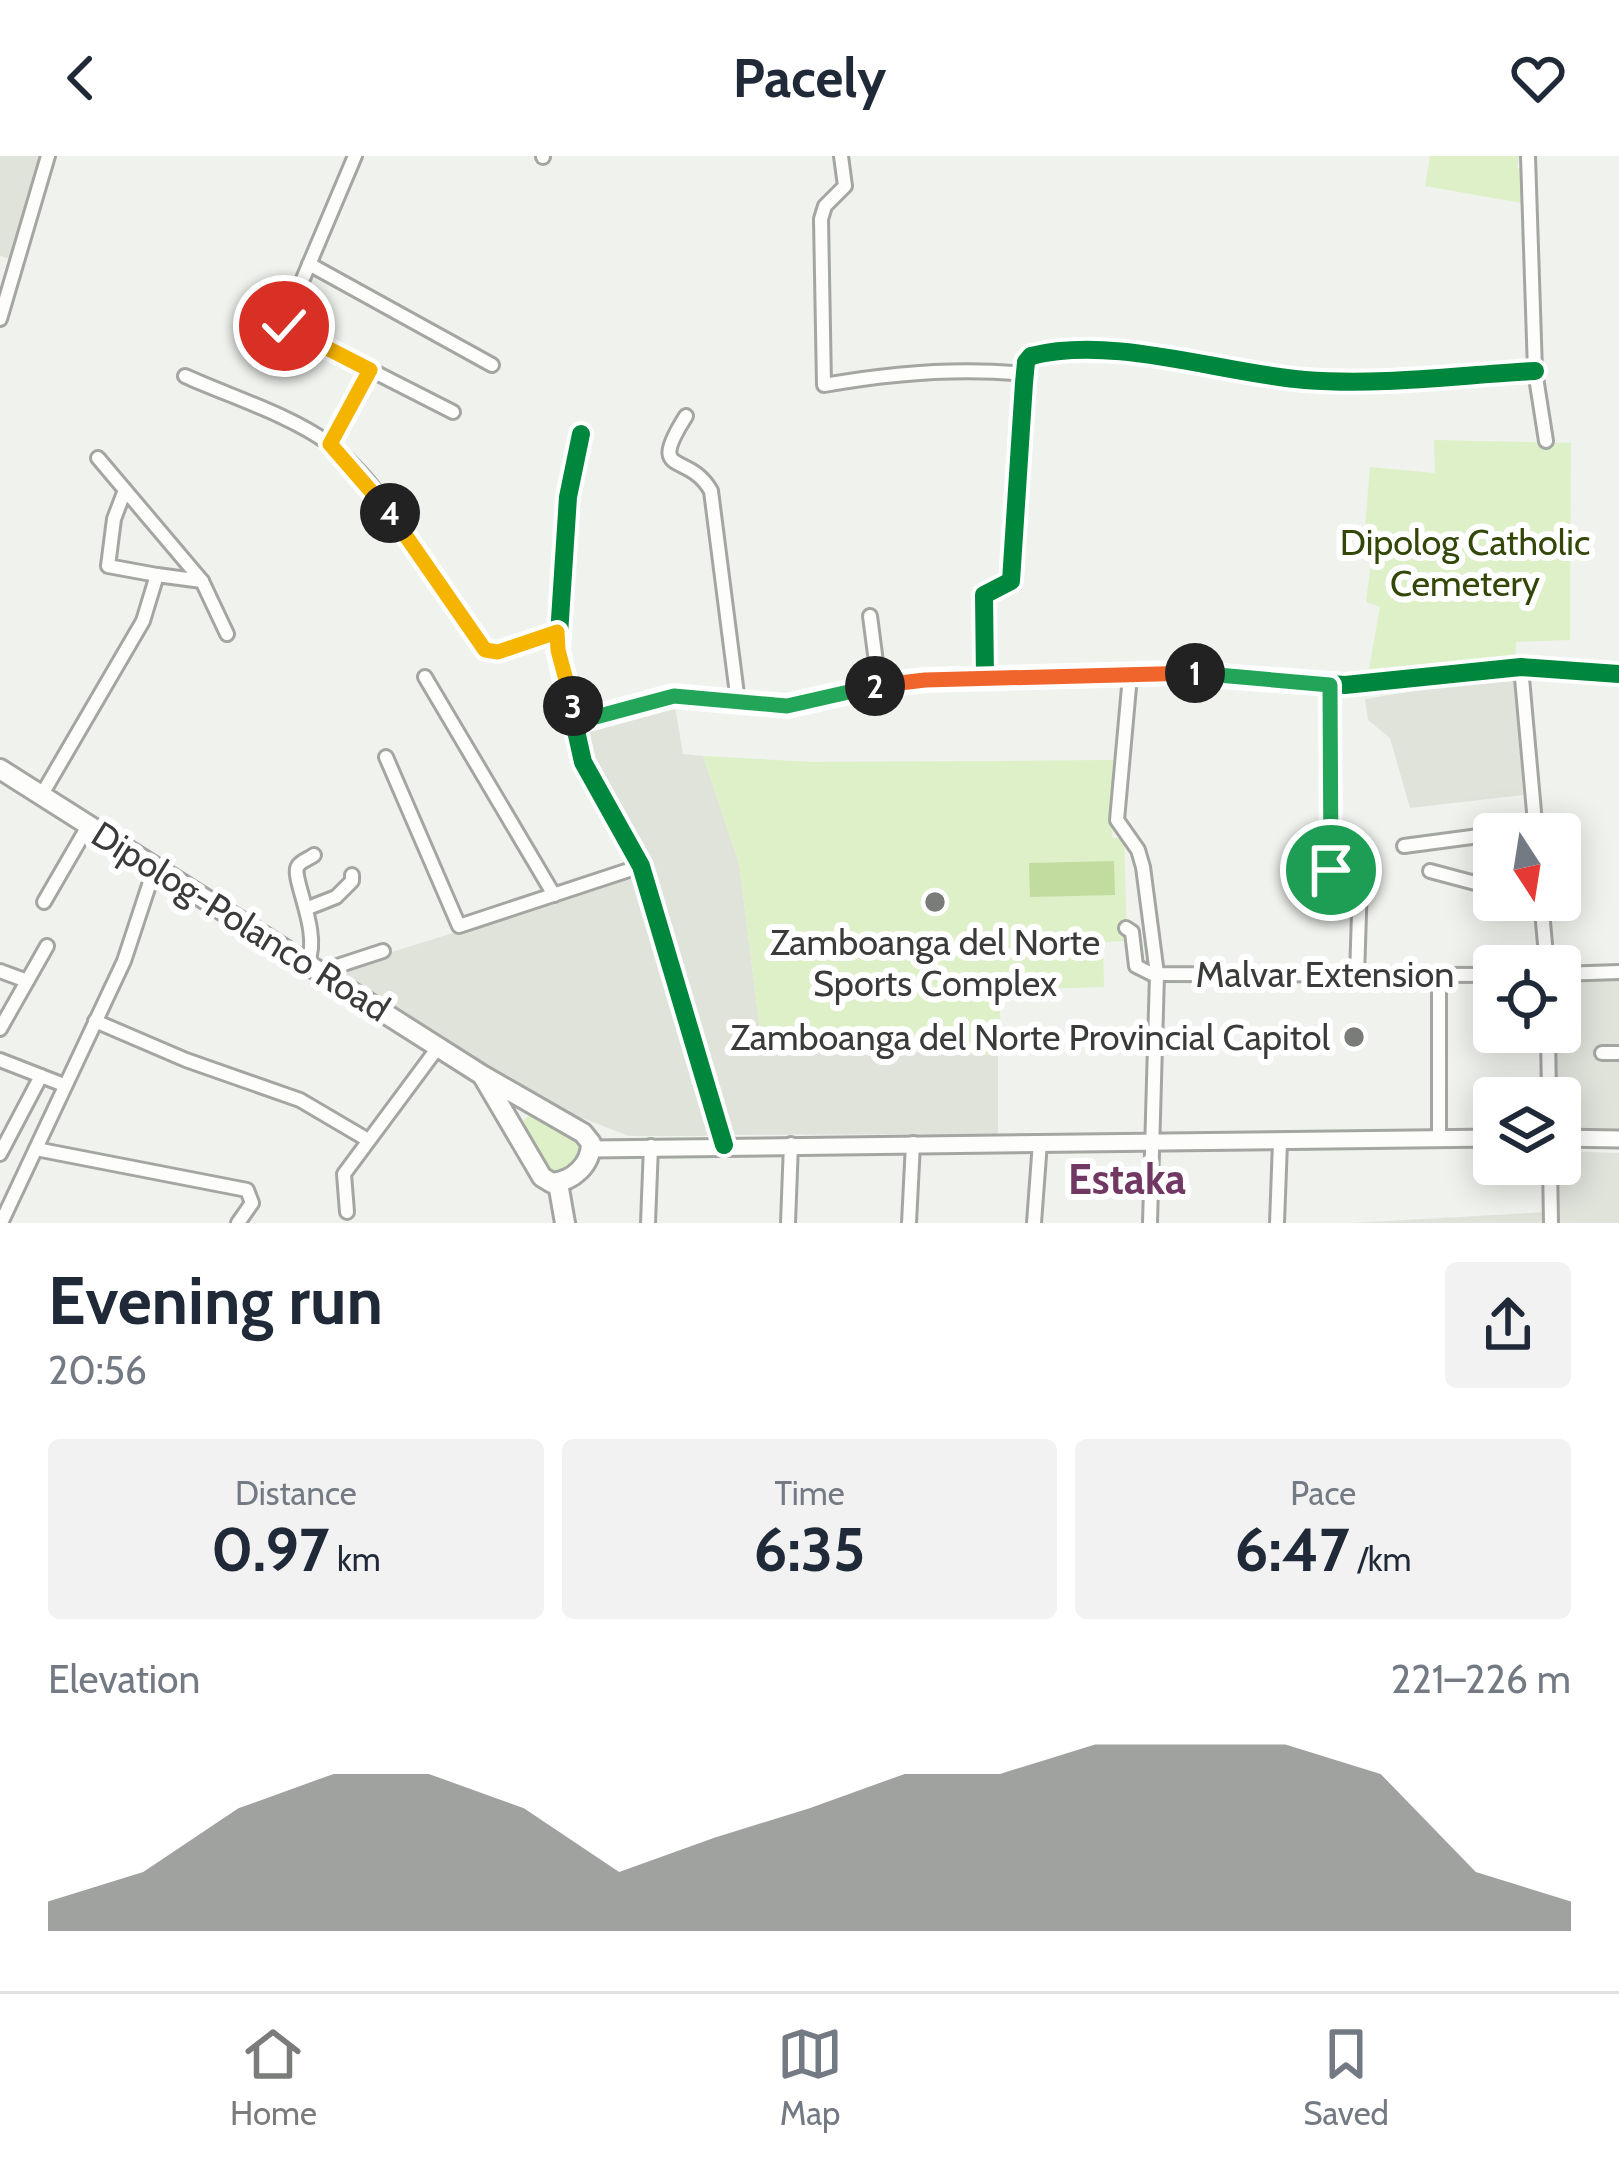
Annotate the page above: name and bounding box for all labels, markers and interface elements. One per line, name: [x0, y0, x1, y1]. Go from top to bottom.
icon: back: [48, 45, 114, 111]
text: Pacely: [733, 45, 886, 111]
icon: heart: [1505, 45, 1571, 111]
pin: [233, 275, 335, 377]
icon: check: [251, 293, 317, 359]
pin: 4: [360, 483, 420, 543]
text: 4: [380, 493, 400, 533]
park label: Dipolog Catholic Cemetery: [1340, 520, 1590, 605]
pin: 1: [1165, 643, 1225, 703]
text: 1: [1189, 653, 1201, 693]
pin: 2: [845, 656, 905, 716]
text: 2: [866, 666, 884, 706]
pin: 3: [543, 676, 603, 736]
text: 3: [564, 686, 582, 726]
street label: Dipolog-Polanco Road: [84, 812, 398, 1030]
north arrow: [1473, 813, 1581, 921]
map controls: [1473, 813, 1581, 1185]
pin: [1280, 819, 1382, 921]
icon: arrive: [1298, 837, 1364, 903]
marker: Zamboanga del Norte Sports Complex: [922, 889, 948, 915]
place label: Zamboanga del Norte Sports Complex: [770, 920, 1100, 1005]
button: locate: [1473, 945, 1581, 1053]
street label: Malvar Extension: [1196, 952, 1454, 996]
place label: Zamboanga del Norte Provincial Capitol: [730, 1015, 1330, 1059]
marker: Zamboanga del Norte Provincial Capitol: [1341, 1024, 1367, 1050]
button: layers: [1473, 1077, 1581, 1185]
district label: Estaka: [1068, 1153, 1186, 1205]
text: Evening run: [48, 1260, 383, 1341]
button: share: [1445, 1262, 1571, 1388]
text: 20:56: [48, 1346, 147, 1394]
text: Distance: [235, 1473, 357, 1513]
text: Time: [774, 1473, 845, 1513]
text: Pace: [1290, 1473, 1356, 1513]
text: 0.97: [211, 1513, 329, 1586]
text: 6:35: [754, 1513, 865, 1586]
text: 6:47: [1235, 1513, 1350, 1586]
text: km: [329, 1539, 381, 1579]
text: /km: [1350, 1539, 1412, 1579]
text: Elevation: [48, 1655, 200, 1703]
text: 221–226 m: [1391, 1655, 1571, 1703]
tab: Home: [230, 2021, 317, 2133]
tab: Map: [777, 2021, 843, 2133]
tab: Saved: [1303, 2021, 1389, 2133]

